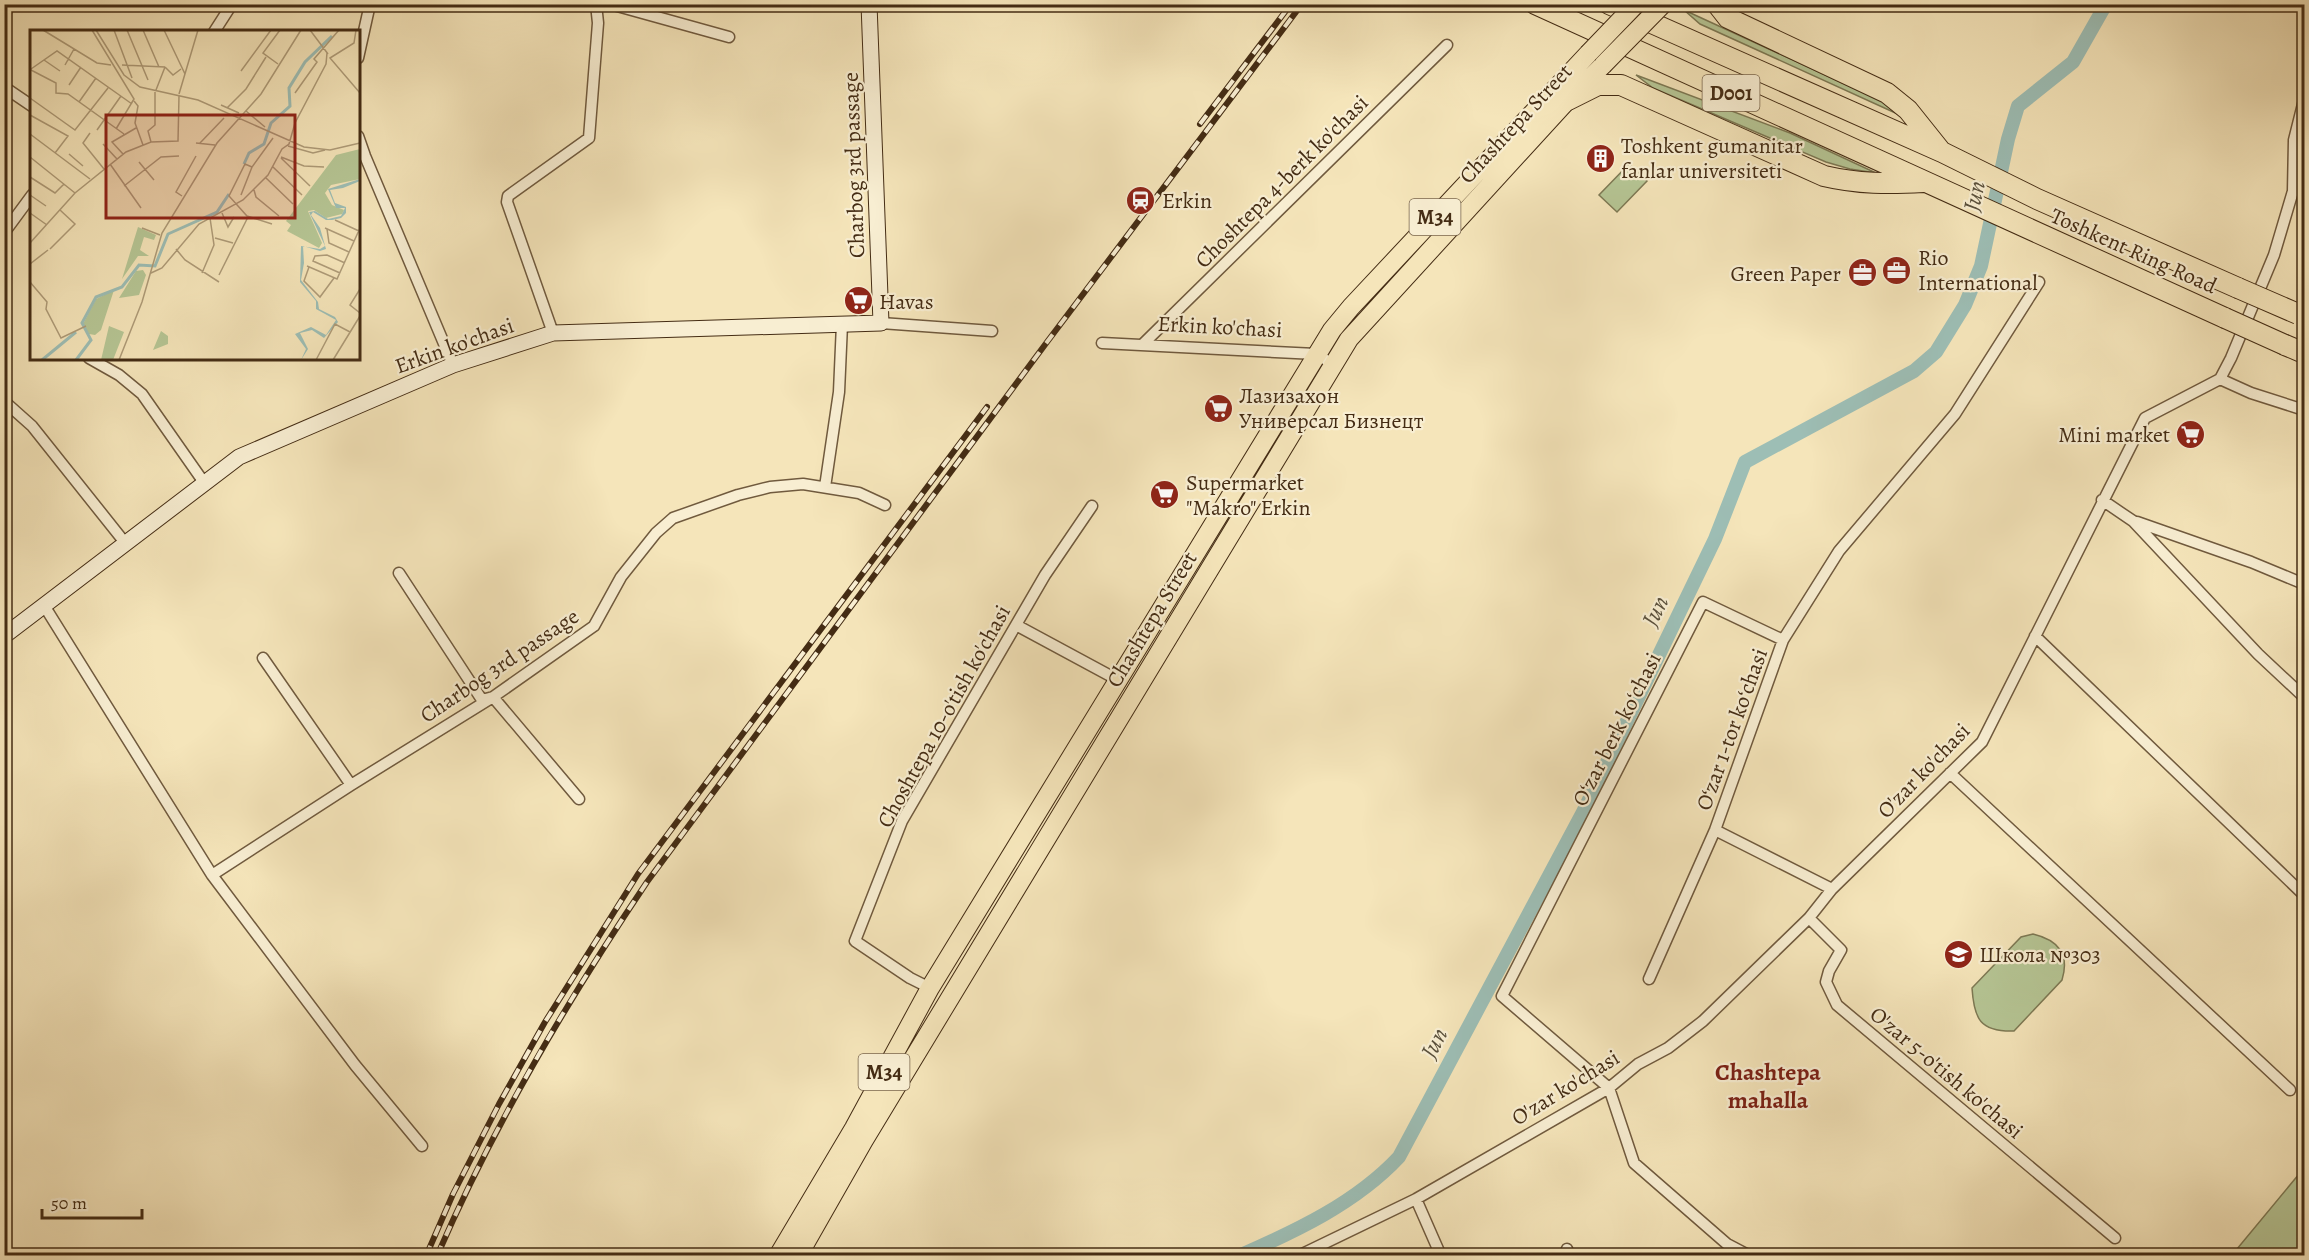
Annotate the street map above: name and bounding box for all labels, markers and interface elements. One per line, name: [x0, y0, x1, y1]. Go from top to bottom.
inset map: [30, 30, 360, 360]
street label: Chashtepa Street: [1452, 57, 1579, 190]
street label: Charbog 3rd passage: [836, 72, 872, 258]
road number: D001: [1702, 75, 1760, 111]
street label: Choshtepa 4-berk ko'chasi: [1188, 88, 1375, 275]
place label: Toshkent gumanitar fanlar universiteti: [1621, 131, 1803, 186]
building icon: Toshkent gumanitar fanlar universiteti: [1584, 142, 1616, 174]
water label: Jun: [1955, 177, 1993, 215]
station icon: Erkin: [1125, 184, 1157, 216]
place label: Erkin: [1162, 186, 1212, 216]
road number: M34: [1410, 199, 1460, 235]
street label: Toshkent Ring Road: [2046, 201, 2222, 301]
place label: Rio International: [1918, 243, 2038, 298]
office icon: Rio International: [1881, 254, 1913, 286]
office icon: Green Paper: [1846, 257, 1878, 289]
place label: Green Paper: [1731, 259, 1841, 289]
supermarket icon: Havas: [842, 285, 874, 317]
place label: Havas: [879, 287, 934, 317]
street label: Erkin ko'chasi: [1157, 309, 1283, 345]
street label: Erkin ko'chasi: [391, 311, 518, 381]
place label: Лазизахон Универсал Бизнецт: [1239, 381, 1424, 436]
supermarket icon: Лазизахон Универсал Бизнецт: [1202, 392, 1234, 424]
supermarket icon: Mini market: [2175, 418, 2207, 450]
place label: Mini market: [2058, 420, 2170, 450]
place label: Supermarket "Makro" Erkin: [1186, 468, 1310, 523]
supermarket icon: Supermarket "Makro" Erkin: [1149, 479, 1181, 511]
street label: Chashtepa Street: [1099, 546, 1204, 693]
water label: Jun: [1634, 590, 1676, 633]
street label: Choshtepa 10-o'tish ko'chasi: [870, 600, 1018, 833]
street label: Chаrbog 3rd passage: [414, 601, 585, 730]
street label: O‘zar 1-tor koʻchasi: [1689, 644, 1775, 814]
street label: Oʻzar berk koʻchasi: [1565, 647, 1669, 811]
street label: O'zar ko'chasi: [1871, 716, 1977, 825]
school or university icon: Школа №303: [1942, 938, 1974, 970]
place label: Школа №303: [1979, 940, 2101, 970]
street label: O'zar 5-o'tish ko'chasi: [1863, 1000, 2029, 1146]
water label: Jun: [1412, 1022, 1455, 1065]
street label: O'zar ko'chasi: [1506, 1043, 1625, 1133]
road number: M34: [858, 1054, 910, 1090]
district label: Chashtepa mahalla: [1715, 1056, 1821, 1116]
scale bar: [42, 1182, 142, 1220]
text: 50 m: [51, 1191, 87, 1215]

